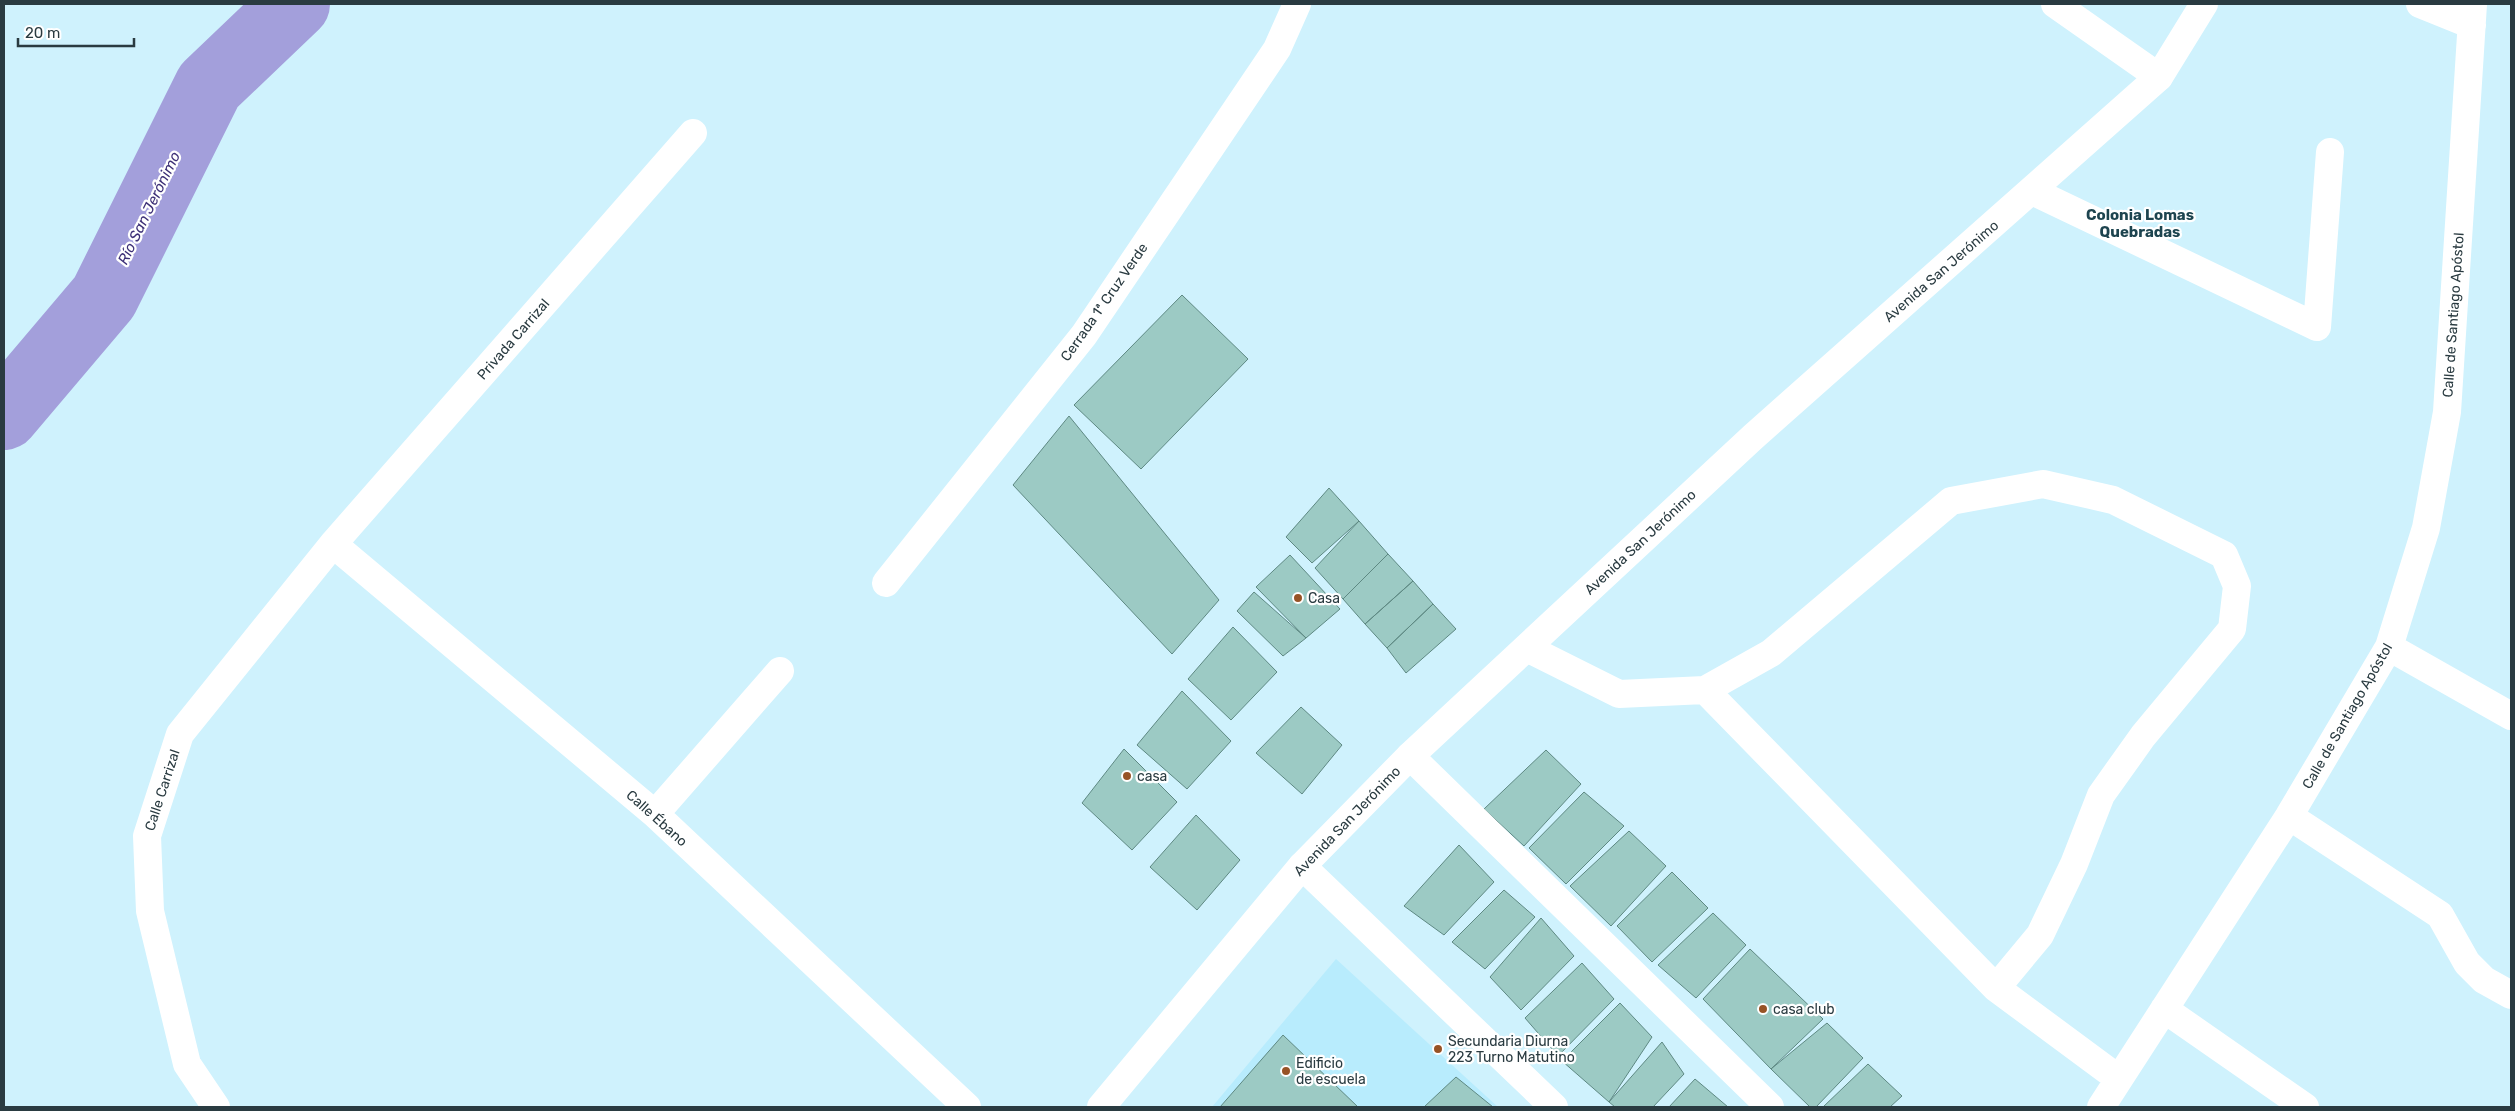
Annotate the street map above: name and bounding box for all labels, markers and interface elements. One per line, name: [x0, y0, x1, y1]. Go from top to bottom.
scale bar: [18, 15, 134, 47]
text: 20 m: [25, 24, 60, 42]
water label: Río San Jerónimo: [114, 148, 184, 267]
district label: Colonia Lomas Quebradas: [2086, 206, 2194, 241]
street label: Avenida San Jerónimo: [1881, 217, 2002, 326]
street label: Calle de Santiago Apóstol: [2439, 232, 2468, 398]
street label: Cerrada 1ª Cruz Verde: [1057, 240, 1152, 365]
street label: Privada Carrizal: [474, 295, 553, 383]
street label: Avenida San Jerónimo: [1581, 486, 1700, 598]
place label: Casa: [1308, 590, 1340, 607]
marker: Casa: [1292, 592, 1304, 604]
street label: Calle de Santiago Apóstol: [2299, 640, 2396, 792]
street label: Calle Carrizal: [141, 747, 184, 833]
street label: Avenida San Jerónimo: [1290, 763, 1404, 880]
place label: casa: [1137, 768, 1167, 785]
marker: casa: [1121, 770, 1133, 782]
street label: Calle Ébano: [623, 786, 691, 850]
place label: casa club: [1773, 1001, 1835, 1018]
marker: casa club: [1757, 1003, 1769, 1015]
place label: Secundaria Diurna 223 Turno Matutino: [1448, 1033, 1575, 1066]
marker: Secundaria Diurna 223 Turno Matutino: [1432, 1043, 1444, 1055]
place label: Edificio de escuela: [1296, 1055, 1366, 1088]
marker: Edificio de escuela: [1280, 1065, 1292, 1077]

